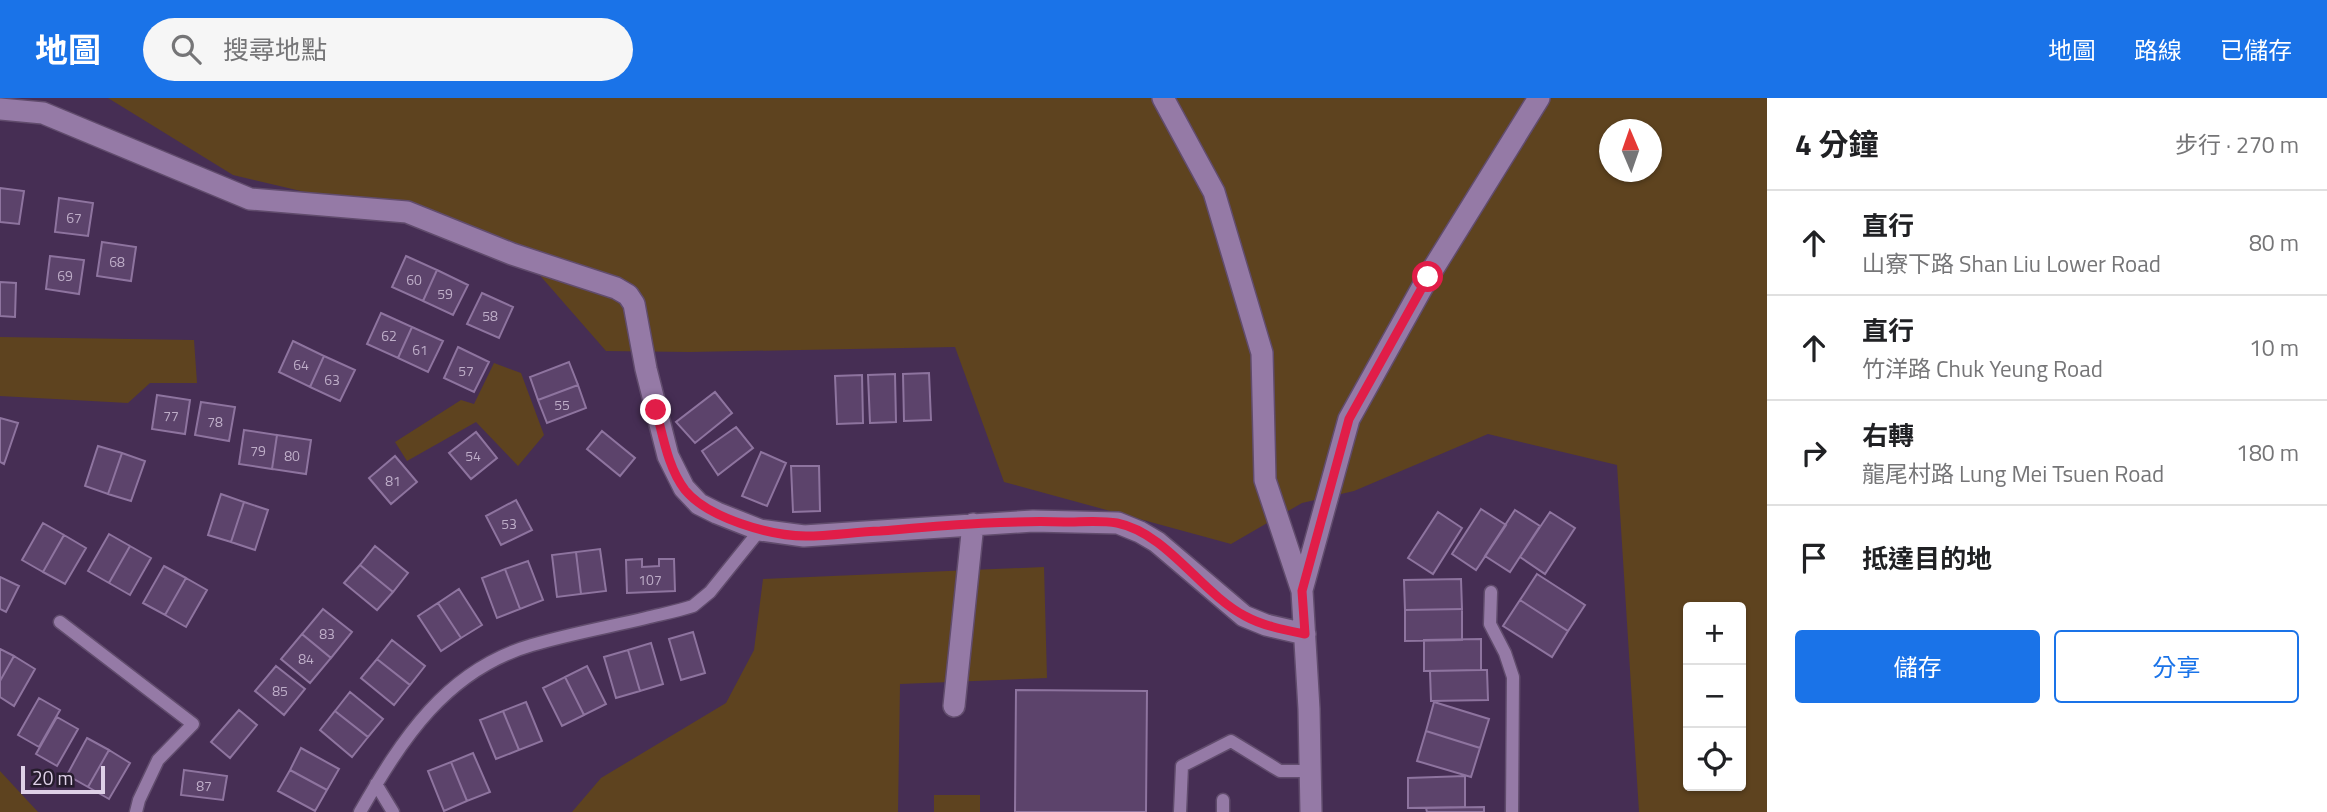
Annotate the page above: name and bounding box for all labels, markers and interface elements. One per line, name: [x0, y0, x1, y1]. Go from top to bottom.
search box: [143, 18, 633, 81]
text: 地圖: [35, 25, 101, 75]
icon: search: [167, 30, 205, 68]
text: 搜尋地點: [223, 30, 327, 69]
text: 地圖: [2048, 32, 2096, 68]
text: 路線: [2134, 32, 2182, 68]
text: 已儲存: [2220, 32, 2292, 68]
north arrow: [1599, 119, 1662, 182]
text: 4 分鐘: [1795, 121, 1878, 167]
text: 步行 · 270 m: [2175, 127, 2299, 162]
text: 直行: [1862, 206, 1914, 245]
house number: 67: [66, 207, 82, 228]
icon: ahead: [1795, 224, 1833, 262]
text: 80 m: [2249, 225, 2299, 260]
text: 山寮下路 Shan Liu Lower Road: [1862, 246, 2161, 281]
house number: 68: [109, 251, 125, 272]
route start: [1412, 261, 1443, 292]
house number: 69: [57, 265, 73, 286]
house number: 60: [406, 269, 422, 290]
house number: 59: [437, 283, 453, 304]
house number: 58: [482, 305, 498, 326]
text: 直行: [1862, 311, 1914, 350]
house number: 62: [381, 325, 397, 346]
icon: ahead: [1795, 329, 1833, 367]
text: 10 m: [2249, 330, 2299, 365]
house number: 61: [412, 339, 428, 360]
text: 竹洋路 Chuk Yeung Road: [1862, 351, 2103, 386]
house number: 64: [293, 354, 309, 375]
house number: 57: [458, 360, 474, 381]
house number: 63: [324, 369, 340, 390]
house number: 55: [554, 394, 570, 415]
route end: [640, 394, 671, 425]
house number: 77: [163, 405, 179, 426]
house number: 78: [207, 411, 223, 432]
text: 右轉: [1862, 416, 1914, 455]
icon: right: [1795, 434, 1833, 472]
text: 180 m: [2236, 435, 2299, 470]
house number: 79: [250, 440, 266, 461]
house number: 80: [284, 445, 300, 466]
house number: 54: [465, 445, 481, 466]
text: 龍尾村路 Lung Mei Tsuen Road: [1862, 456, 2164, 491]
house number: 81: [385, 470, 401, 491]
house number: 53: [501, 513, 517, 534]
icon: arrive: [1795, 539, 1833, 577]
text: 抵達目的地: [1862, 539, 1992, 578]
house number: 107: [638, 569, 662, 590]
map controls: [1683, 602, 1746, 791]
button: +: [1683, 602, 1746, 665]
house number: 83: [319, 623, 335, 644]
button: 儲存: [1795, 630, 2040, 703]
button: 分享: [2054, 630, 2299, 703]
house number: 84: [298, 648, 314, 669]
button: −: [1683, 665, 1746, 728]
house number: 85: [272, 680, 288, 701]
button: locate: [1683, 728, 1746, 791]
scale bar: [21, 763, 105, 795]
text: 20 m: [32, 763, 73, 792]
house number: 87: [196, 775, 212, 796]

